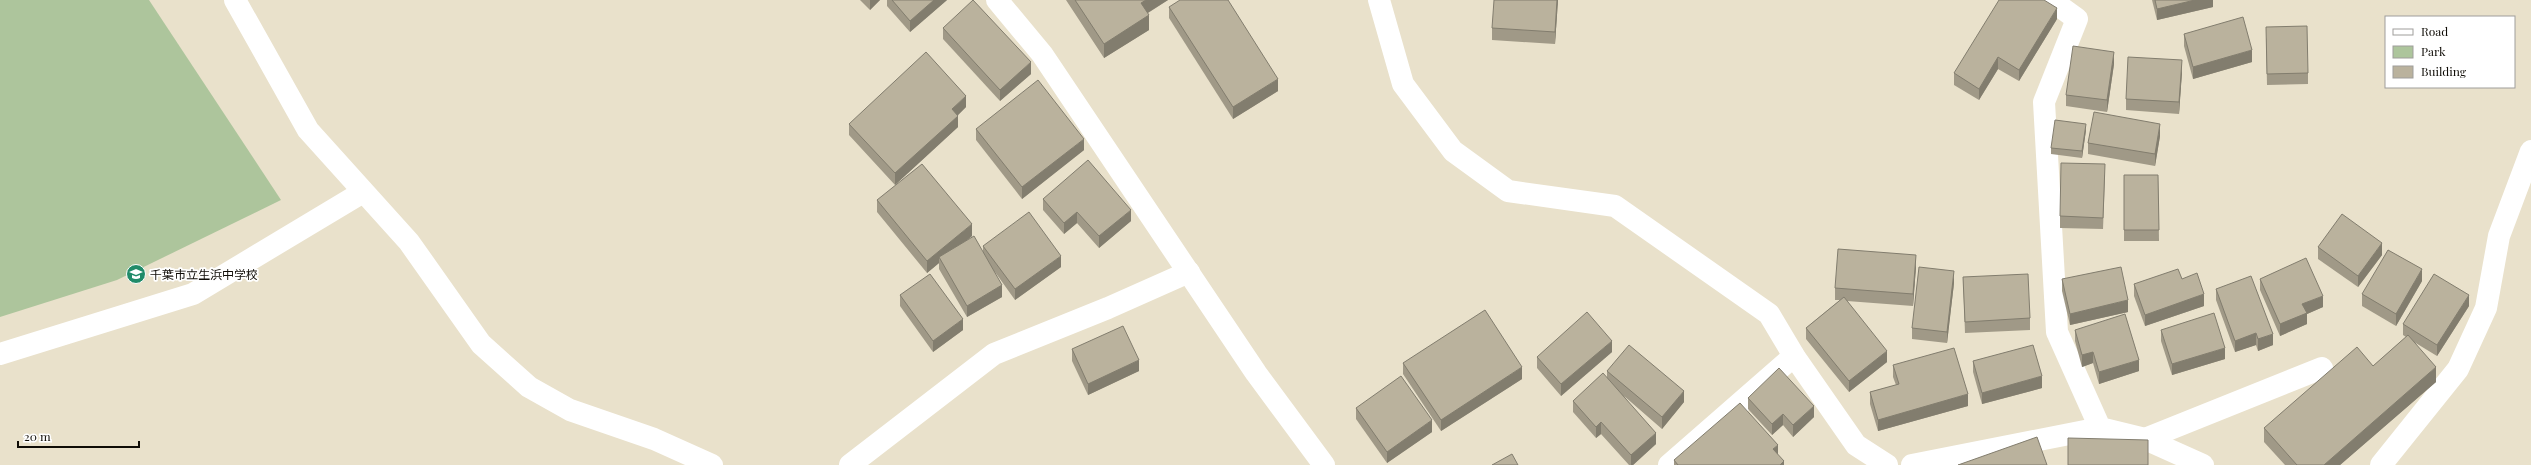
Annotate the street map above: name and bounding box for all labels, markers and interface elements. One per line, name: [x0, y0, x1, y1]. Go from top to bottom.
legend: [2385, 16, 2515, 88]
text: Road: [2421, 23, 2448, 39]
text: Park: [2421, 43, 2446, 59]
text: Building: [2421, 63, 2467, 79]
school or university icon: 千葉市立生浜中学校: [125, 263, 147, 285]
place label: 千葉市立生浜中学校: [150, 266, 258, 282]
scale bar: [18, 423, 139, 449]
text: 20 m: [24, 428, 51, 444]

